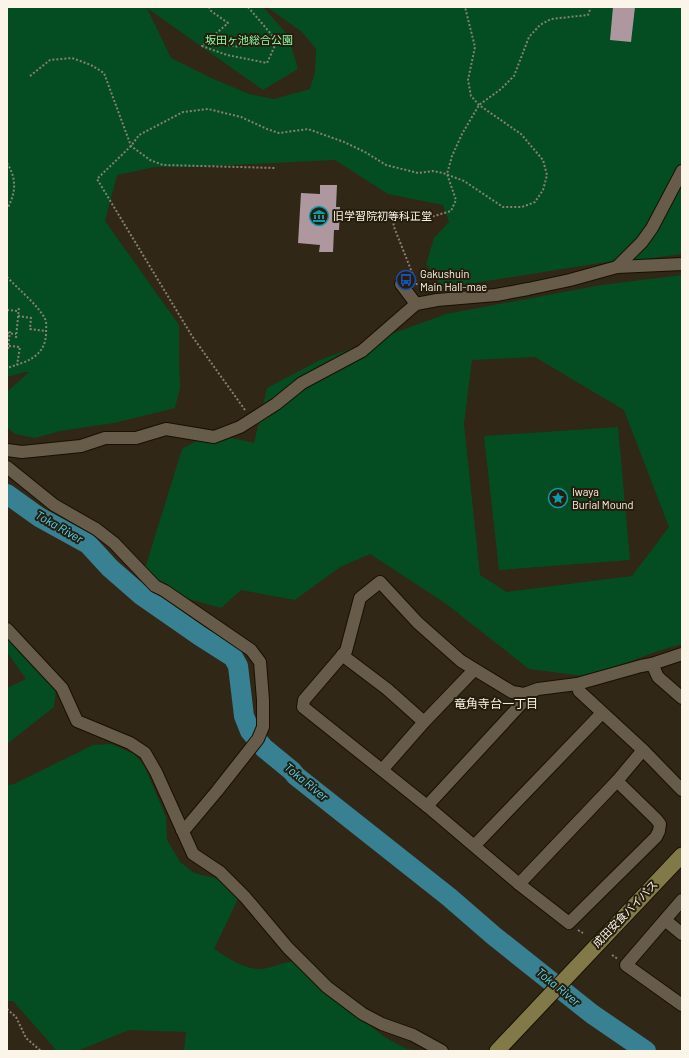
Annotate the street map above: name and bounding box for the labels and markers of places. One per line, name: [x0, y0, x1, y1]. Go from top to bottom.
museum icon: 旧学習院初等科正堂: [308, 205, 330, 227]
place label: 旧学習院初等科正堂: [333, 209, 432, 222]
place label: Gakushuin Main Hall-mae: [420, 267, 487, 293]
bus stop icon: Gakushuin Main Hall-mae: [395, 269, 417, 291]
place label: Iwaya Burial Mound: [572, 485, 633, 511]
place icon: Iwaya Burial Mound: [547, 487, 569, 509]

